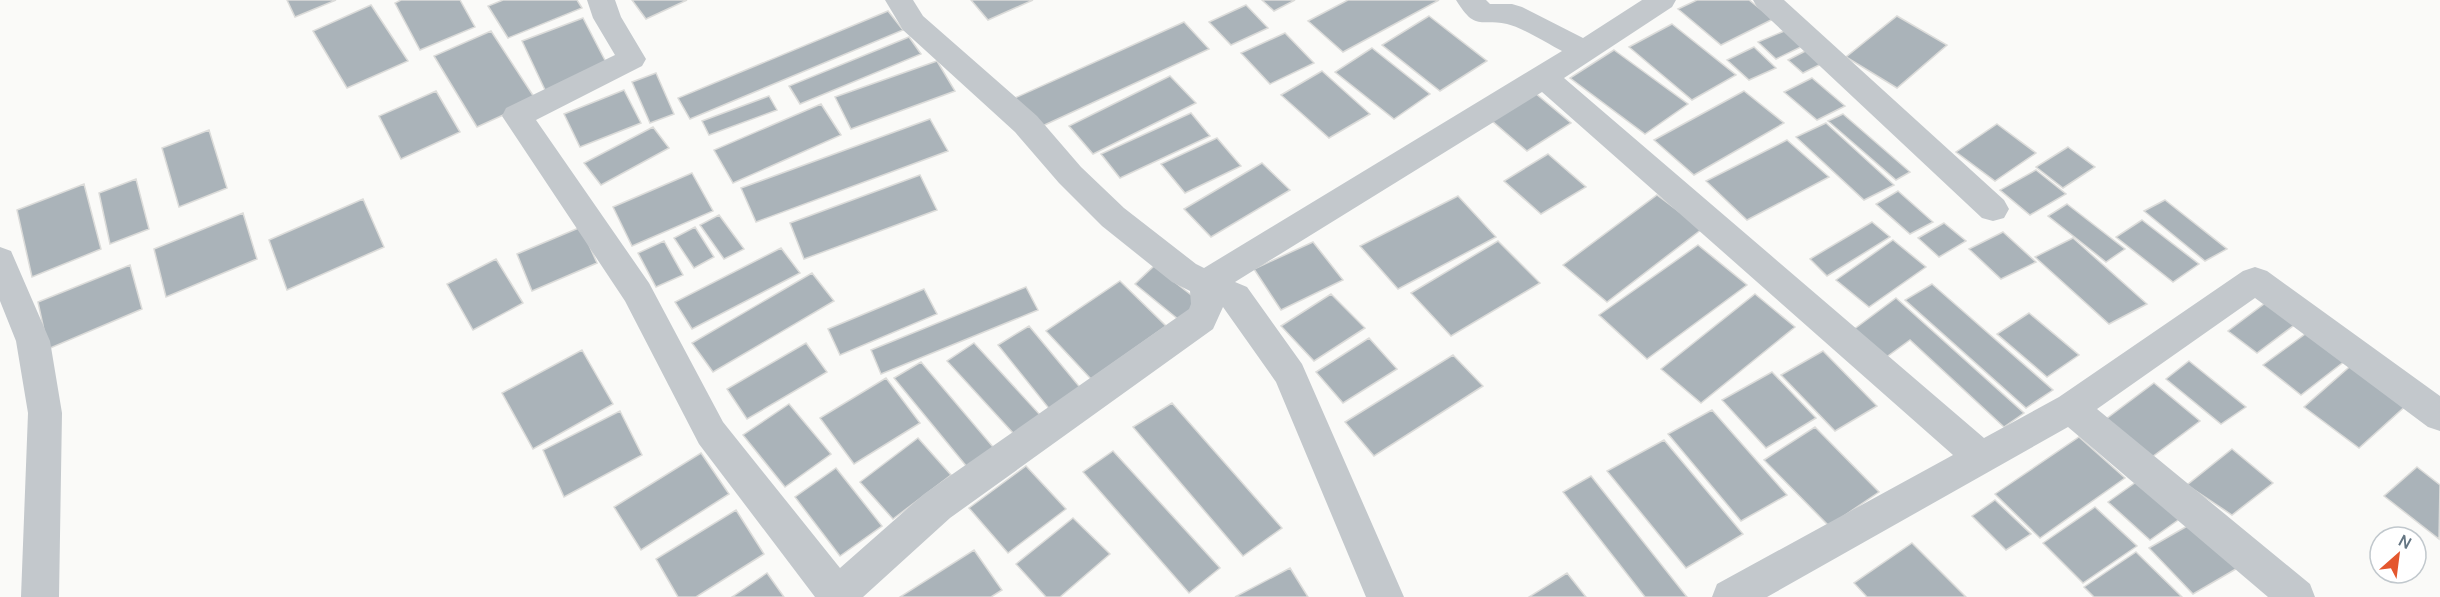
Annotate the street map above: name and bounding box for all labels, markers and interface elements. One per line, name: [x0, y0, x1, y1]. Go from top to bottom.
north arrow: [2368, 525, 2428, 585]
text: N: [2395, 529, 2415, 554]

